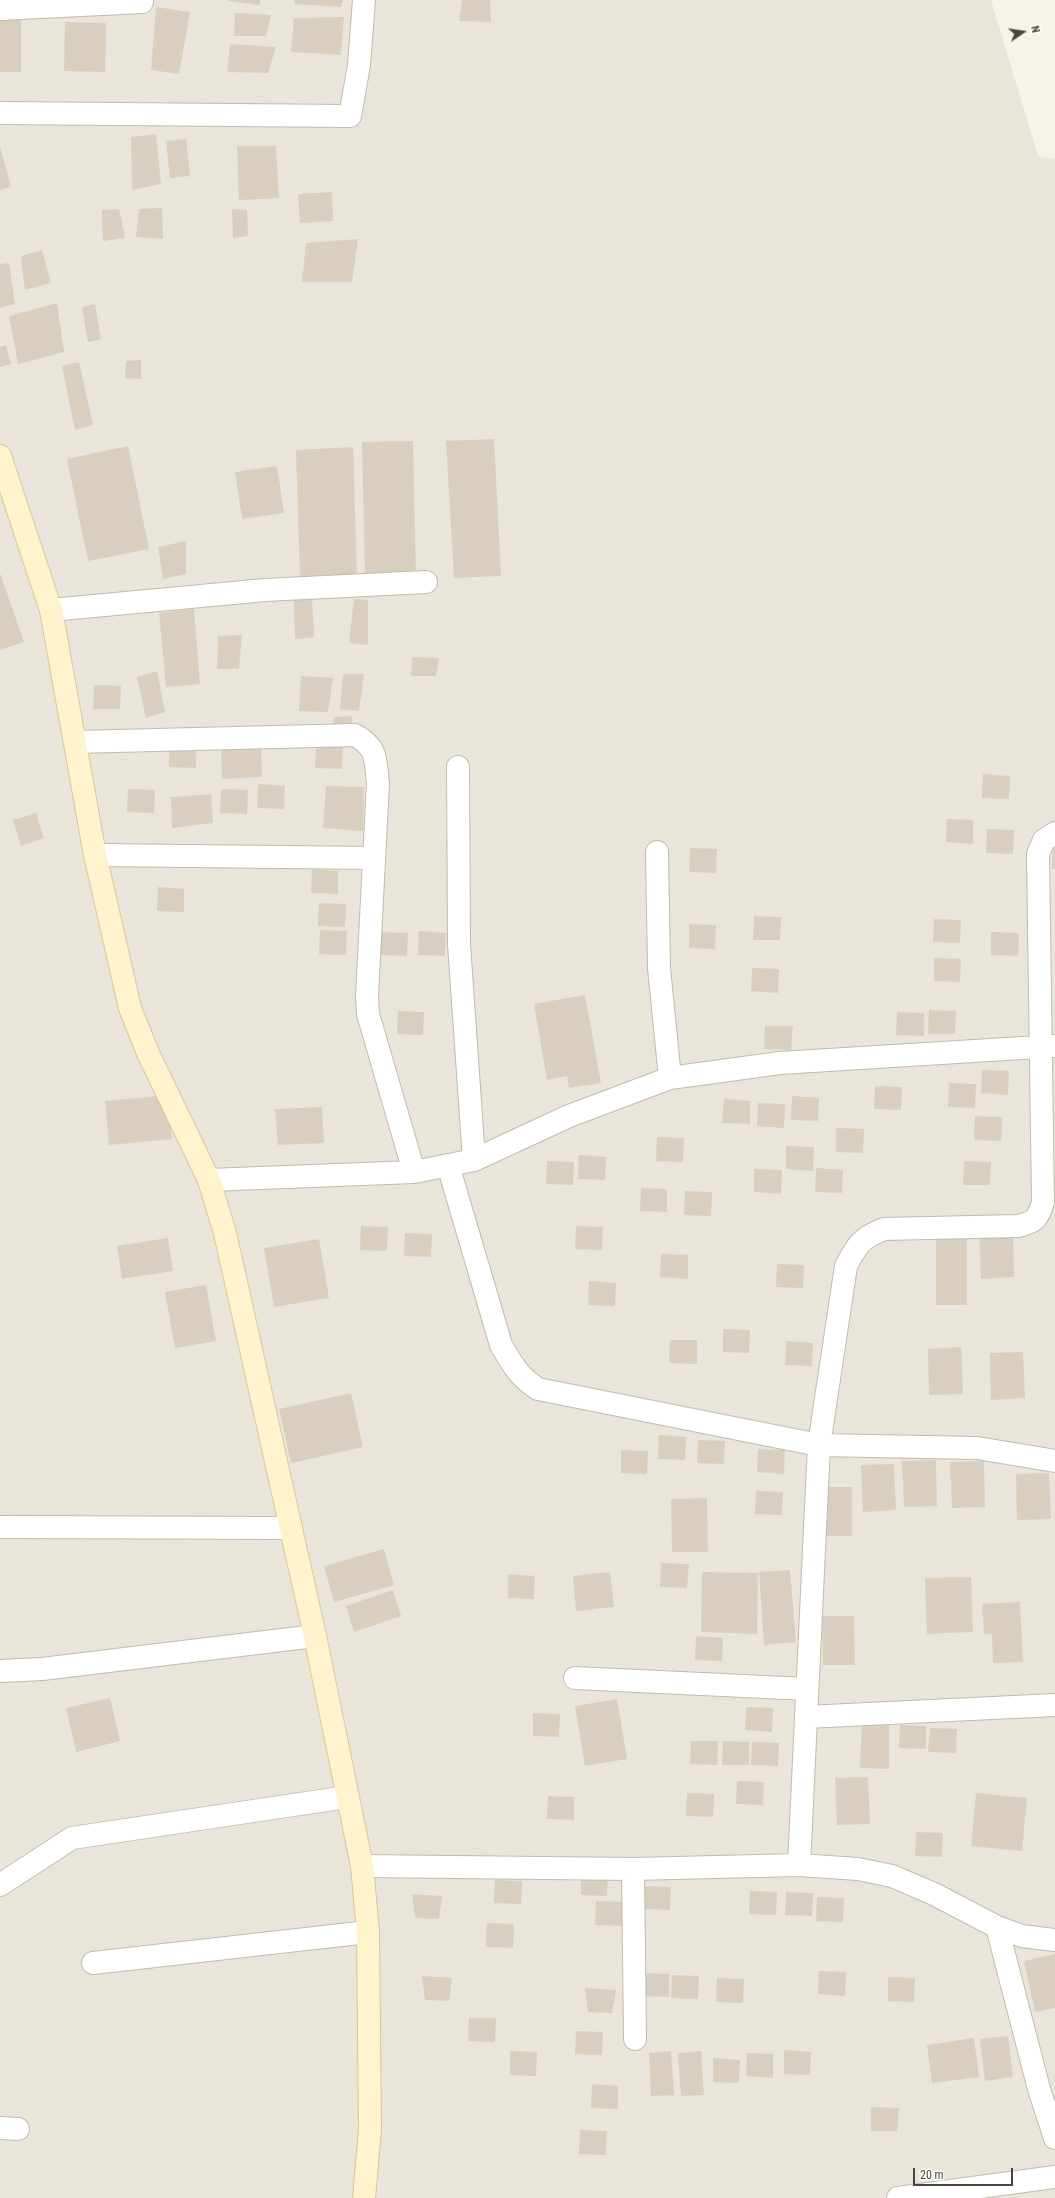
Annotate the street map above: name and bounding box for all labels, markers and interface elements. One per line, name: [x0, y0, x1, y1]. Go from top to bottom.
north arrow: [1003, 12, 1043, 52]
text: N: [1028, 24, 1042, 34]
scale bar: [915, 2160, 1015, 2186]
text: 20 m: [920, 2168, 944, 2182]

